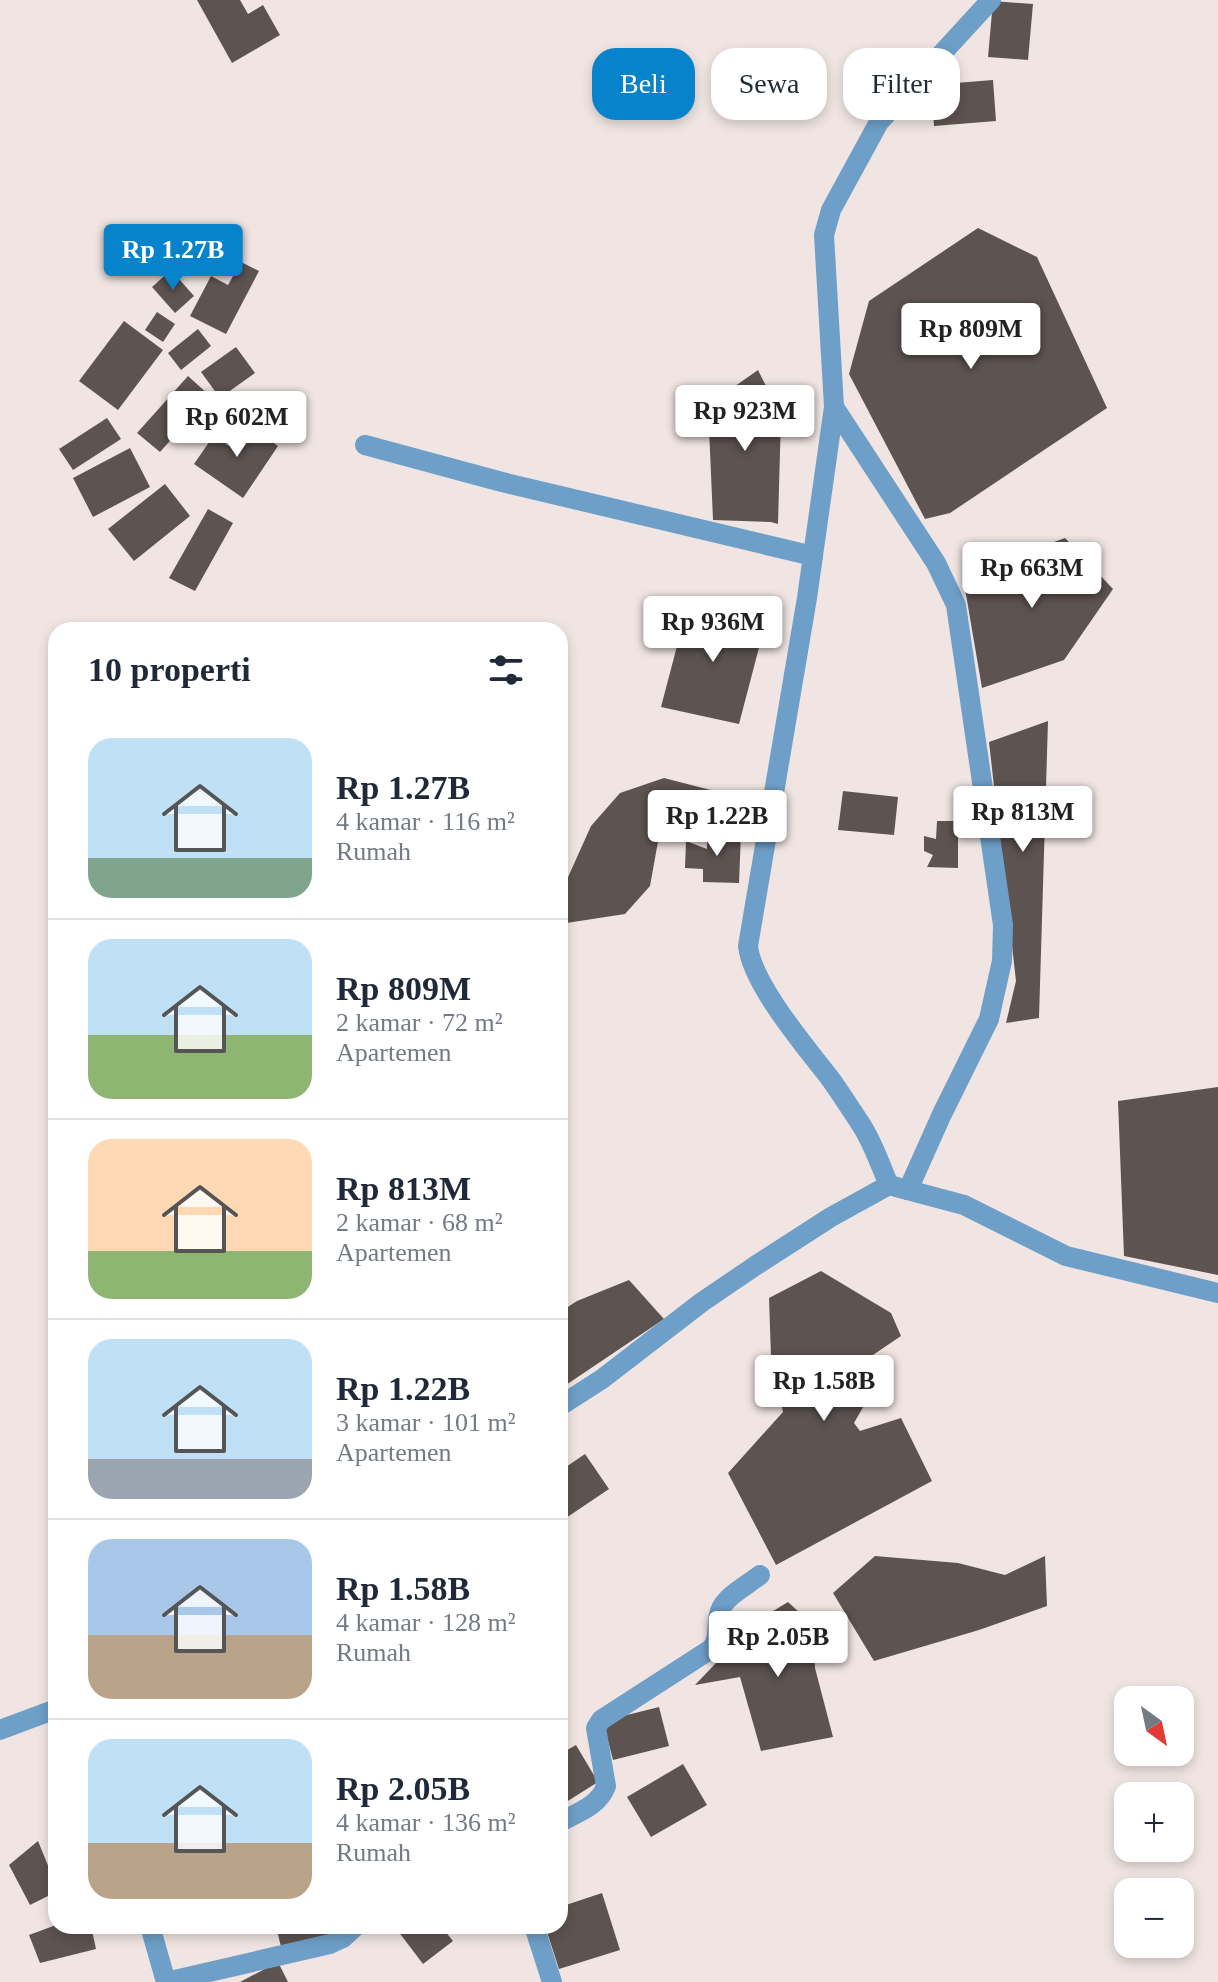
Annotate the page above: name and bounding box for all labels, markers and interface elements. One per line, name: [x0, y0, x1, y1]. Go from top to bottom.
chip: Beli: [592, 48, 695, 120]
chip: Sewa: [711, 48, 827, 120]
chip: Filter: [843, 48, 960, 120]
pin: Rp 1.27B: [90, 224, 256, 292]
text: Rp 1.27B: [122, 235, 224, 264]
pin: Rp 809M: [897, 303, 1045, 371]
text: Rp 809M: [919, 314, 1023, 343]
pin: Rp 923M: [671, 385, 819, 453]
pin: Rp 602M: [163, 391, 311, 459]
text: Rp 923M: [693, 396, 797, 425]
text: Rp 602M: [185, 402, 289, 431]
pin: Rp 663M: [958, 542, 1106, 610]
text: Rp 663M: [980, 553, 1084, 582]
pin: Rp 936M: [639, 596, 787, 664]
text: Rp 936M: [661, 607, 765, 636]
icon: filters: [484, 648, 528, 692]
text: 10 properti: [88, 651, 251, 688]
text: Rp 1.27B: [336, 769, 470, 806]
icon: home: [152, 770, 248, 866]
pin: Rp 813M: [949, 786, 1097, 854]
pin: Rp 1.22B: [634, 790, 800, 858]
text: Rp 813M: [971, 797, 1075, 826]
text: Rp 1.22B: [666, 801, 768, 830]
text: 4 kamar · 116 m²: [336, 807, 515, 836]
text: Rumah: [336, 837, 411, 866]
text: Rp 809M: [336, 970, 471, 1007]
icon: home: [152, 971, 248, 1067]
text: 2 kamar · 72 m²: [336, 1008, 503, 1037]
text: Apartemen: [336, 1038, 452, 1067]
text: Rp 813M: [336, 1170, 471, 1207]
icon: home: [152, 1171, 248, 1267]
text: 2 kamar · 68 m²: [336, 1208, 503, 1237]
text: Apartemen: [336, 1238, 452, 1267]
pin: Rp 1.58B: [741, 1355, 907, 1423]
text: Rp 1.58B: [773, 1366, 875, 1395]
text: Rp 1.22B: [336, 1370, 470, 1407]
icon: home: [152, 1371, 248, 1467]
text: 3 kamar · 101 m²: [336, 1408, 516, 1437]
text: Apartemen: [336, 1438, 452, 1467]
text: Rp 1.58B: [336, 1570, 470, 1607]
icon: home: [152, 1571, 248, 1667]
text: 4 kamar · 128 m²: [336, 1608, 516, 1637]
pin: Rp 2.05B: [695, 1611, 861, 1679]
text: Rp 2.05B: [727, 1622, 829, 1651]
text: Rumah: [336, 1638, 411, 1667]
north arrow: [1114, 1686, 1194, 1766]
map controls: [1114, 1686, 1194, 1958]
text: Rp 2.05B: [336, 1770, 470, 1807]
icon: home: [152, 1771, 248, 1867]
button: +: [1114, 1782, 1194, 1862]
text: 4 kamar · 136 m²: [336, 1808, 516, 1837]
text: Rumah: [336, 1838, 411, 1867]
button: −: [1114, 1878, 1194, 1958]

